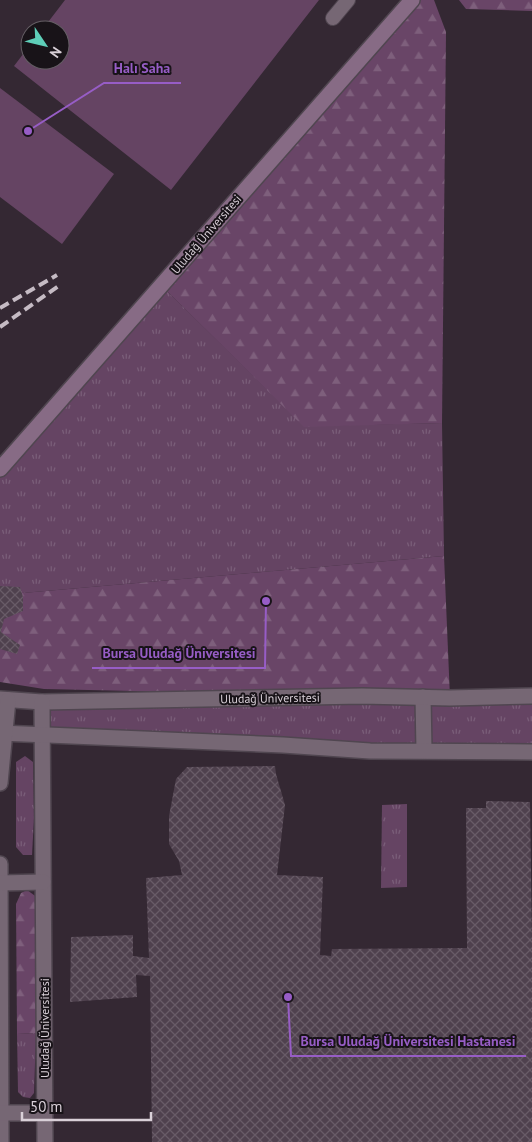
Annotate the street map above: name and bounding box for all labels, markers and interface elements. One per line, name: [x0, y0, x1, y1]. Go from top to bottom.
north arrow: [20, 20, 70, 70]
text: N: [46, 44, 66, 61]
callout: Halı Saha: [104, 54, 181, 83]
text: Halı Saha: [114, 59, 170, 77]
street label: Uludağ Üniversitesi: [168, 191, 244, 277]
callout: Bursa Uludağ Üniversitesi: [92, 639, 265, 668]
text: Bursa Uludağ Üniversitesi: [102, 644, 256, 662]
street label: Uludağ Üniversitesi: [220, 690, 320, 706]
street label: Uludağ Üniversitesi: [37, 978, 52, 1078]
callout: Bursa Uludağ Üniversitesi Hastanesi: [291, 1027, 526, 1056]
text: Bursa Uludağ Üniversitesi Hastanesi: [301, 1032, 516, 1050]
scale bar: [22, 1090, 151, 1122]
text: 50 m: [30, 1097, 63, 1116]

